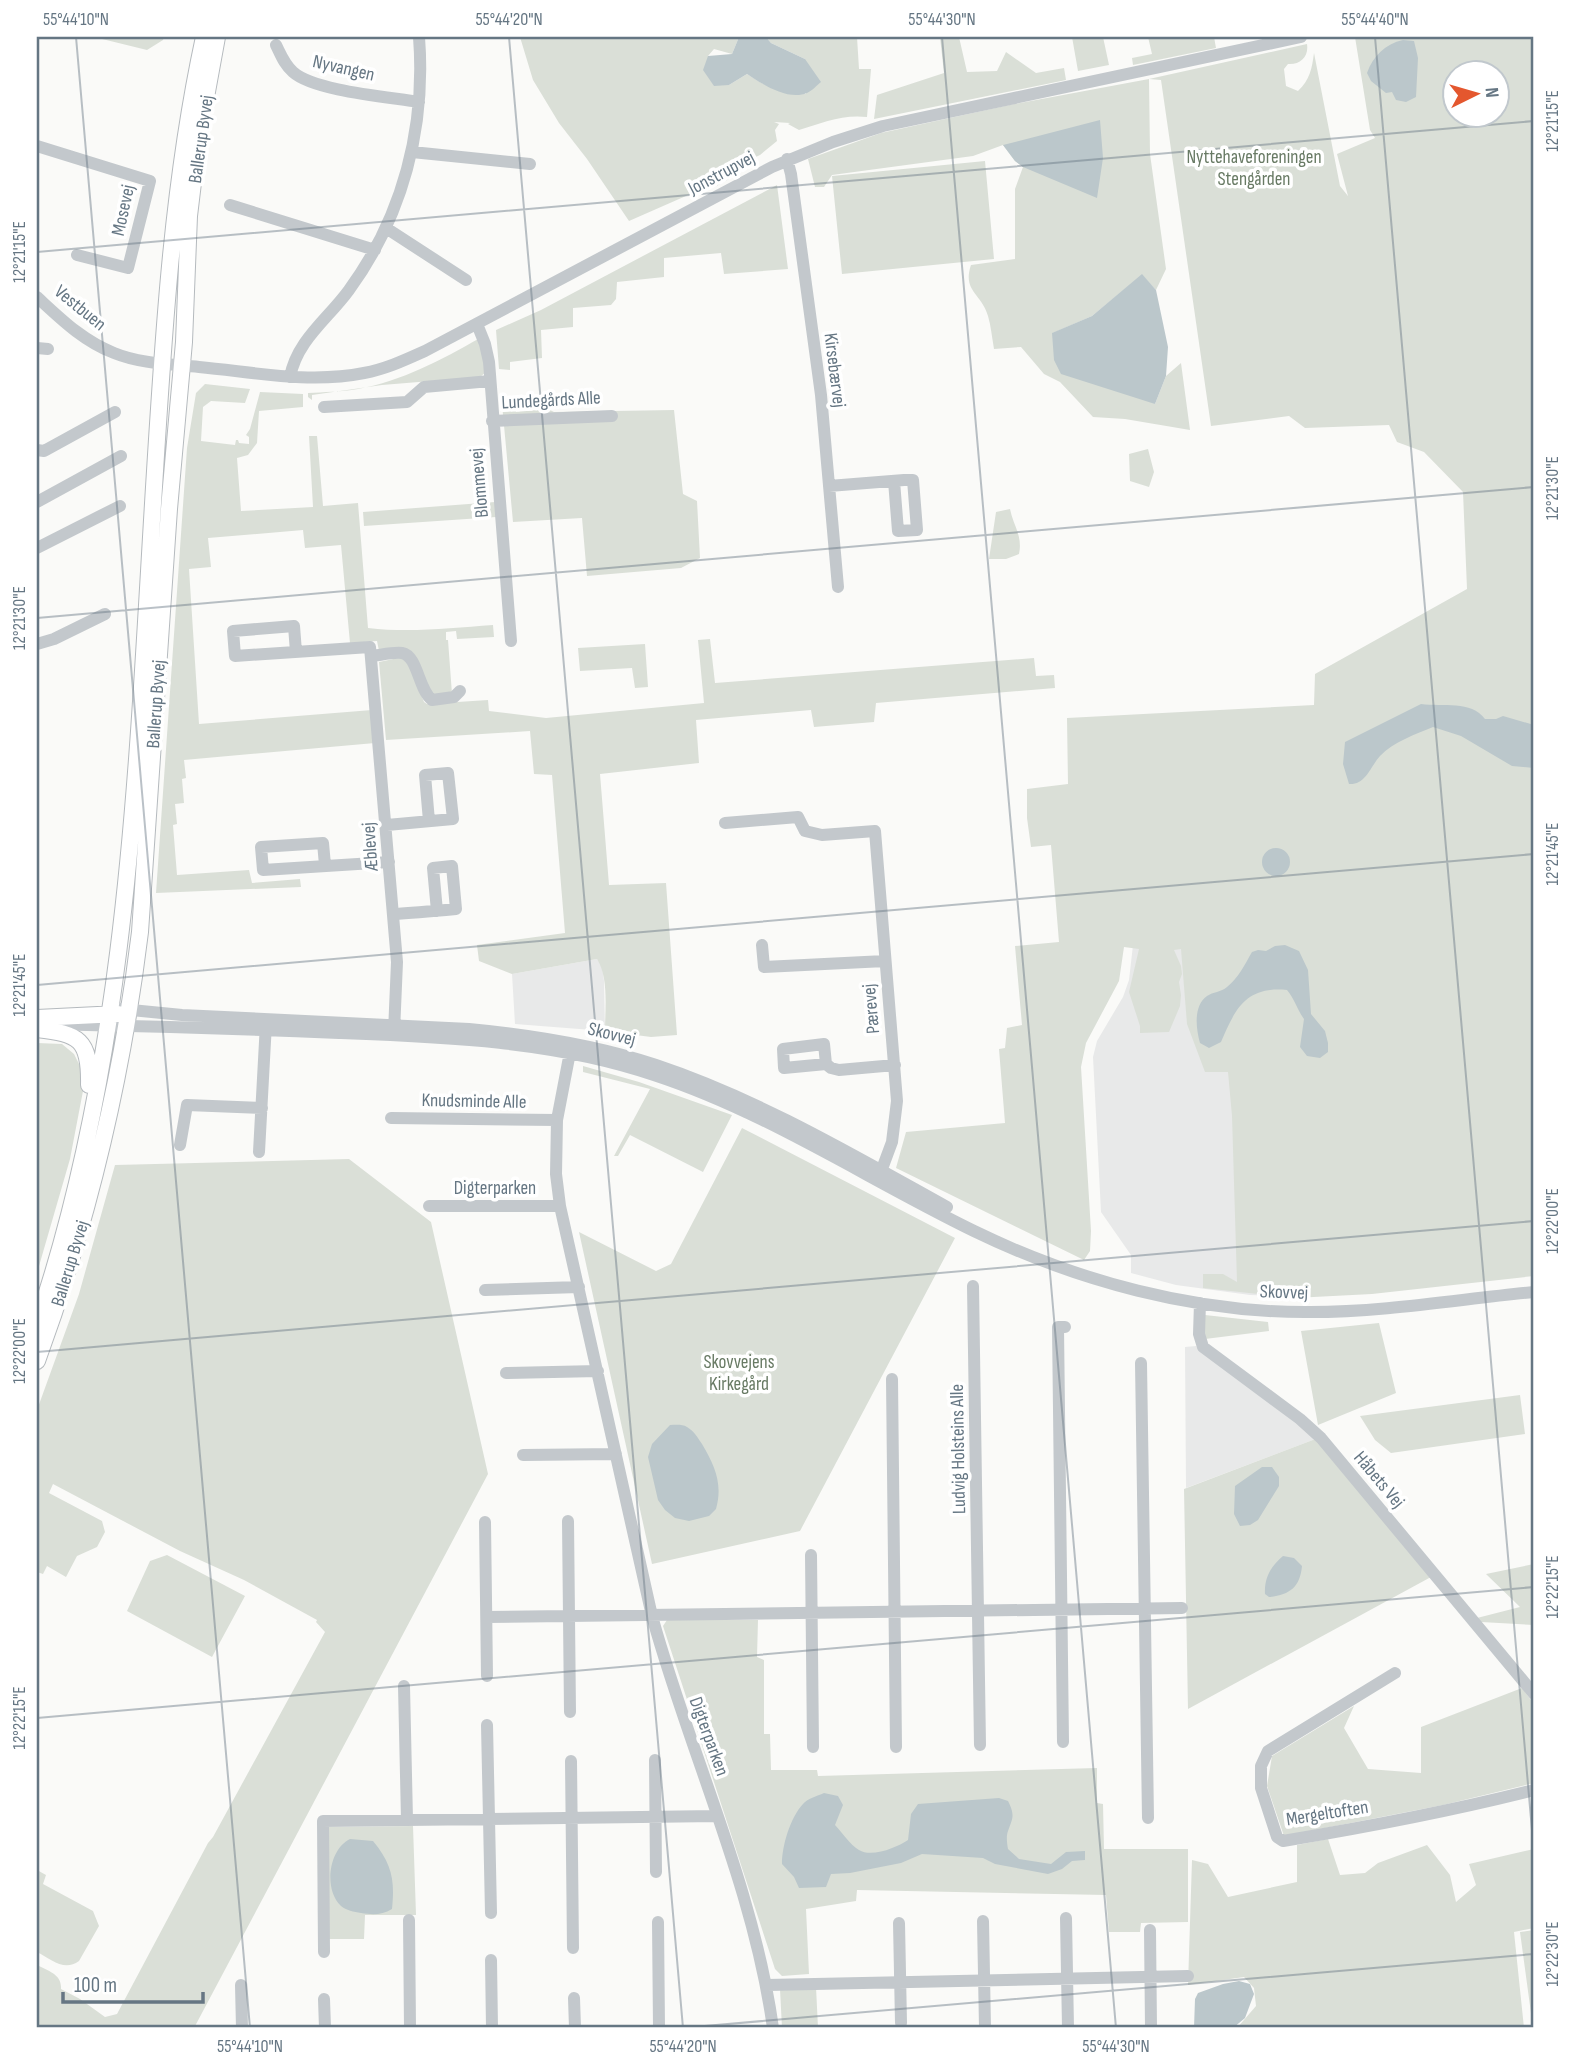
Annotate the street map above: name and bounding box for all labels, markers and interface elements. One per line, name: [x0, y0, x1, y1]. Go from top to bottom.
text: 55°44'10"N: [43, 9, 109, 30]
text: 55°44'20"N: [475, 9, 543, 30]
text: 55°44'30"N: [908, 9, 976, 30]
text: 55°44'40"N: [1341, 9, 1409, 30]
street label: Nyvangen: [310, 50, 377, 87]
north arrow: [1442, 60, 1512, 130]
text: N: [1480, 87, 1503, 99]
text: 12°21'15"E: [1542, 90, 1563, 152]
street label: Ballerup Byvej: [184, 94, 219, 185]
street label: Jonstrupvej: [684, 146, 759, 201]
park label: Nyttehaveforeningen Stengården: [1186, 146, 1322, 191]
street label: Mosevej: [107, 183, 140, 238]
text: 12°21'15"E: [9, 221, 30, 283]
street label: Vestbuen: [50, 280, 111, 336]
street label: Kirsebærvej: [819, 332, 850, 409]
street label: Lundegårds Alle: [501, 386, 601, 415]
street label: Blommevej: [465, 447, 494, 519]
text: 12°21'30"E: [1542, 456, 1563, 520]
text: 12°21'30"E: [9, 586, 30, 650]
street label: Ballerup Byvej: [142, 659, 171, 749]
street label: Æblevej: [357, 822, 384, 873]
text: 12°21'45"E: [1542, 823, 1563, 885]
text: 12°21'45"E: [9, 954, 30, 1016]
street label: Pærevej: [858, 983, 885, 1035]
street label: Skovvej: [585, 1017, 638, 1051]
street label: Knudsminde Alle: [421, 1089, 527, 1114]
street label: Digterparken: [454, 1177, 536, 1200]
text: 12°22'00"E: [1542, 1188, 1563, 1254]
street label: Ballerup Byvej: [46, 1218, 94, 1309]
street label: Skovvej: [1259, 1280, 1309, 1305]
text: 12°22'00"E: [9, 1318, 30, 1384]
park label: Skovvejens Kirkegård: [703, 1351, 775, 1396]
street label: Ludvig Holsteins Alle: [946, 1384, 971, 1514]
street label: Håbets Vej: [1349, 1447, 1409, 1513]
text: 12°22'15"E: [1542, 1555, 1563, 1619]
text: 12°22'15"E: [9, 1686, 30, 1750]
street label: Digterparken: [684, 1694, 733, 1779]
street label: Mergeltoften: [1284, 1796, 1370, 1831]
text: 12°22'30"E: [1542, 1921, 1563, 1987]
scale bar: [63, 1960, 203, 2004]
text: 100 m: [74, 1973, 117, 1998]
text: 55°44'10"N: [217, 2036, 283, 2057]
text: 55°44'20"N: [649, 2036, 717, 2057]
text: 55°44'30"N: [1082, 2036, 1150, 2057]

